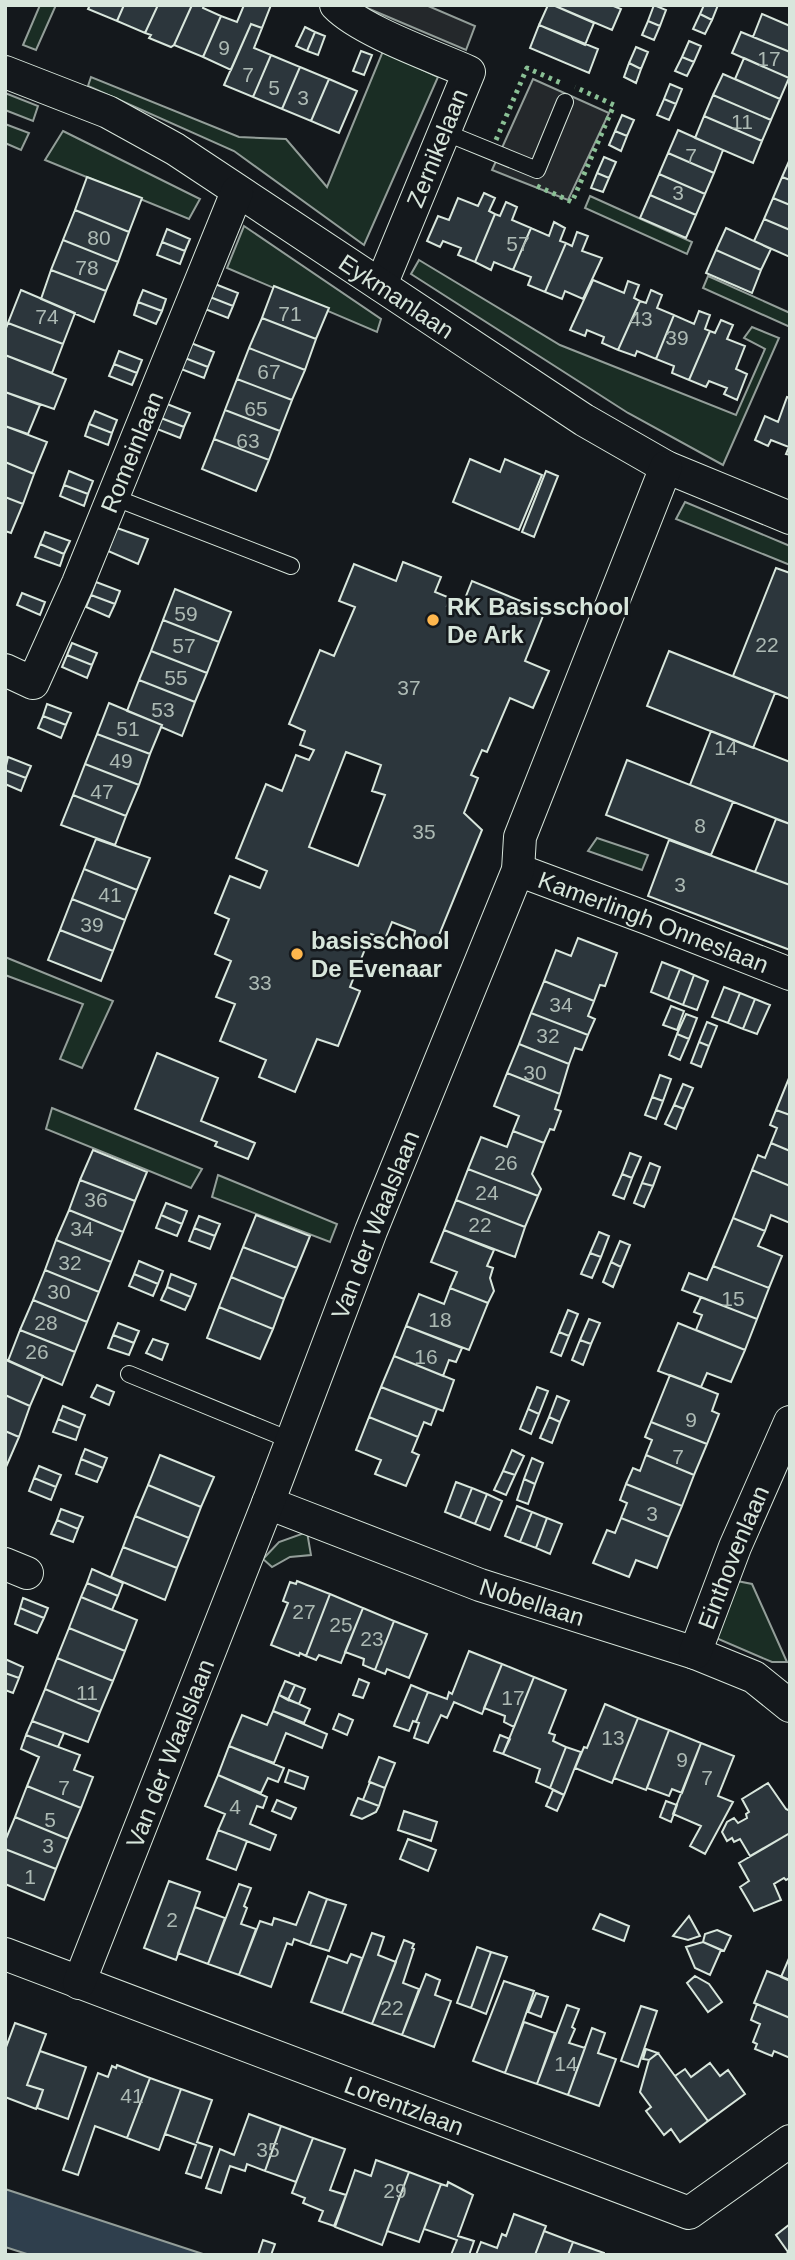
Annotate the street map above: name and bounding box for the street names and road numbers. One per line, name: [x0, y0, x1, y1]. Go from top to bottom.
street label: Zernikelaan: [401, 85, 473, 211]
street label: Eykmanlaan: [334, 248, 459, 344]
street label: Romeinlaan: [95, 387, 168, 516]
street label: Kamerlingh Onneslaan: [535, 865, 773, 978]
street label: Van der Waalslaan: [325, 1126, 424, 1323]
street label: Einthovenlaan: [692, 1481, 774, 1633]
street label: Nobellaan: [477, 1572, 588, 1631]
street label: Van der Waalslaan: [120, 1655, 219, 1851]
street label: Lorentzlaan: [341, 2070, 468, 2140]

